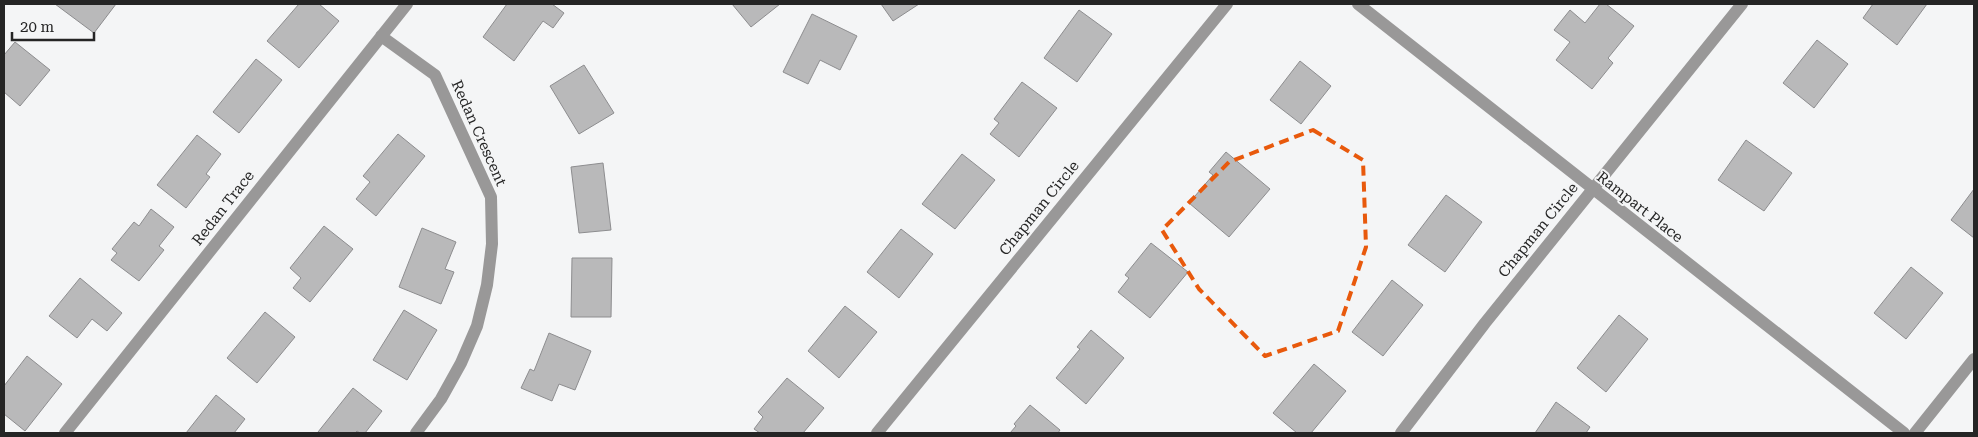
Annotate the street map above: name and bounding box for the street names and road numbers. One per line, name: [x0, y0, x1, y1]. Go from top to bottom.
street label: Redan Crescent: [448, 77, 511, 189]
street label: Chapman Circle: [995, 157, 1083, 259]
street label: Redan Trace: [188, 167, 258, 249]
street label: Rampart Place: [1593, 168, 1687, 246]
street label: Chapman Circle: [1494, 179, 1582, 281]

